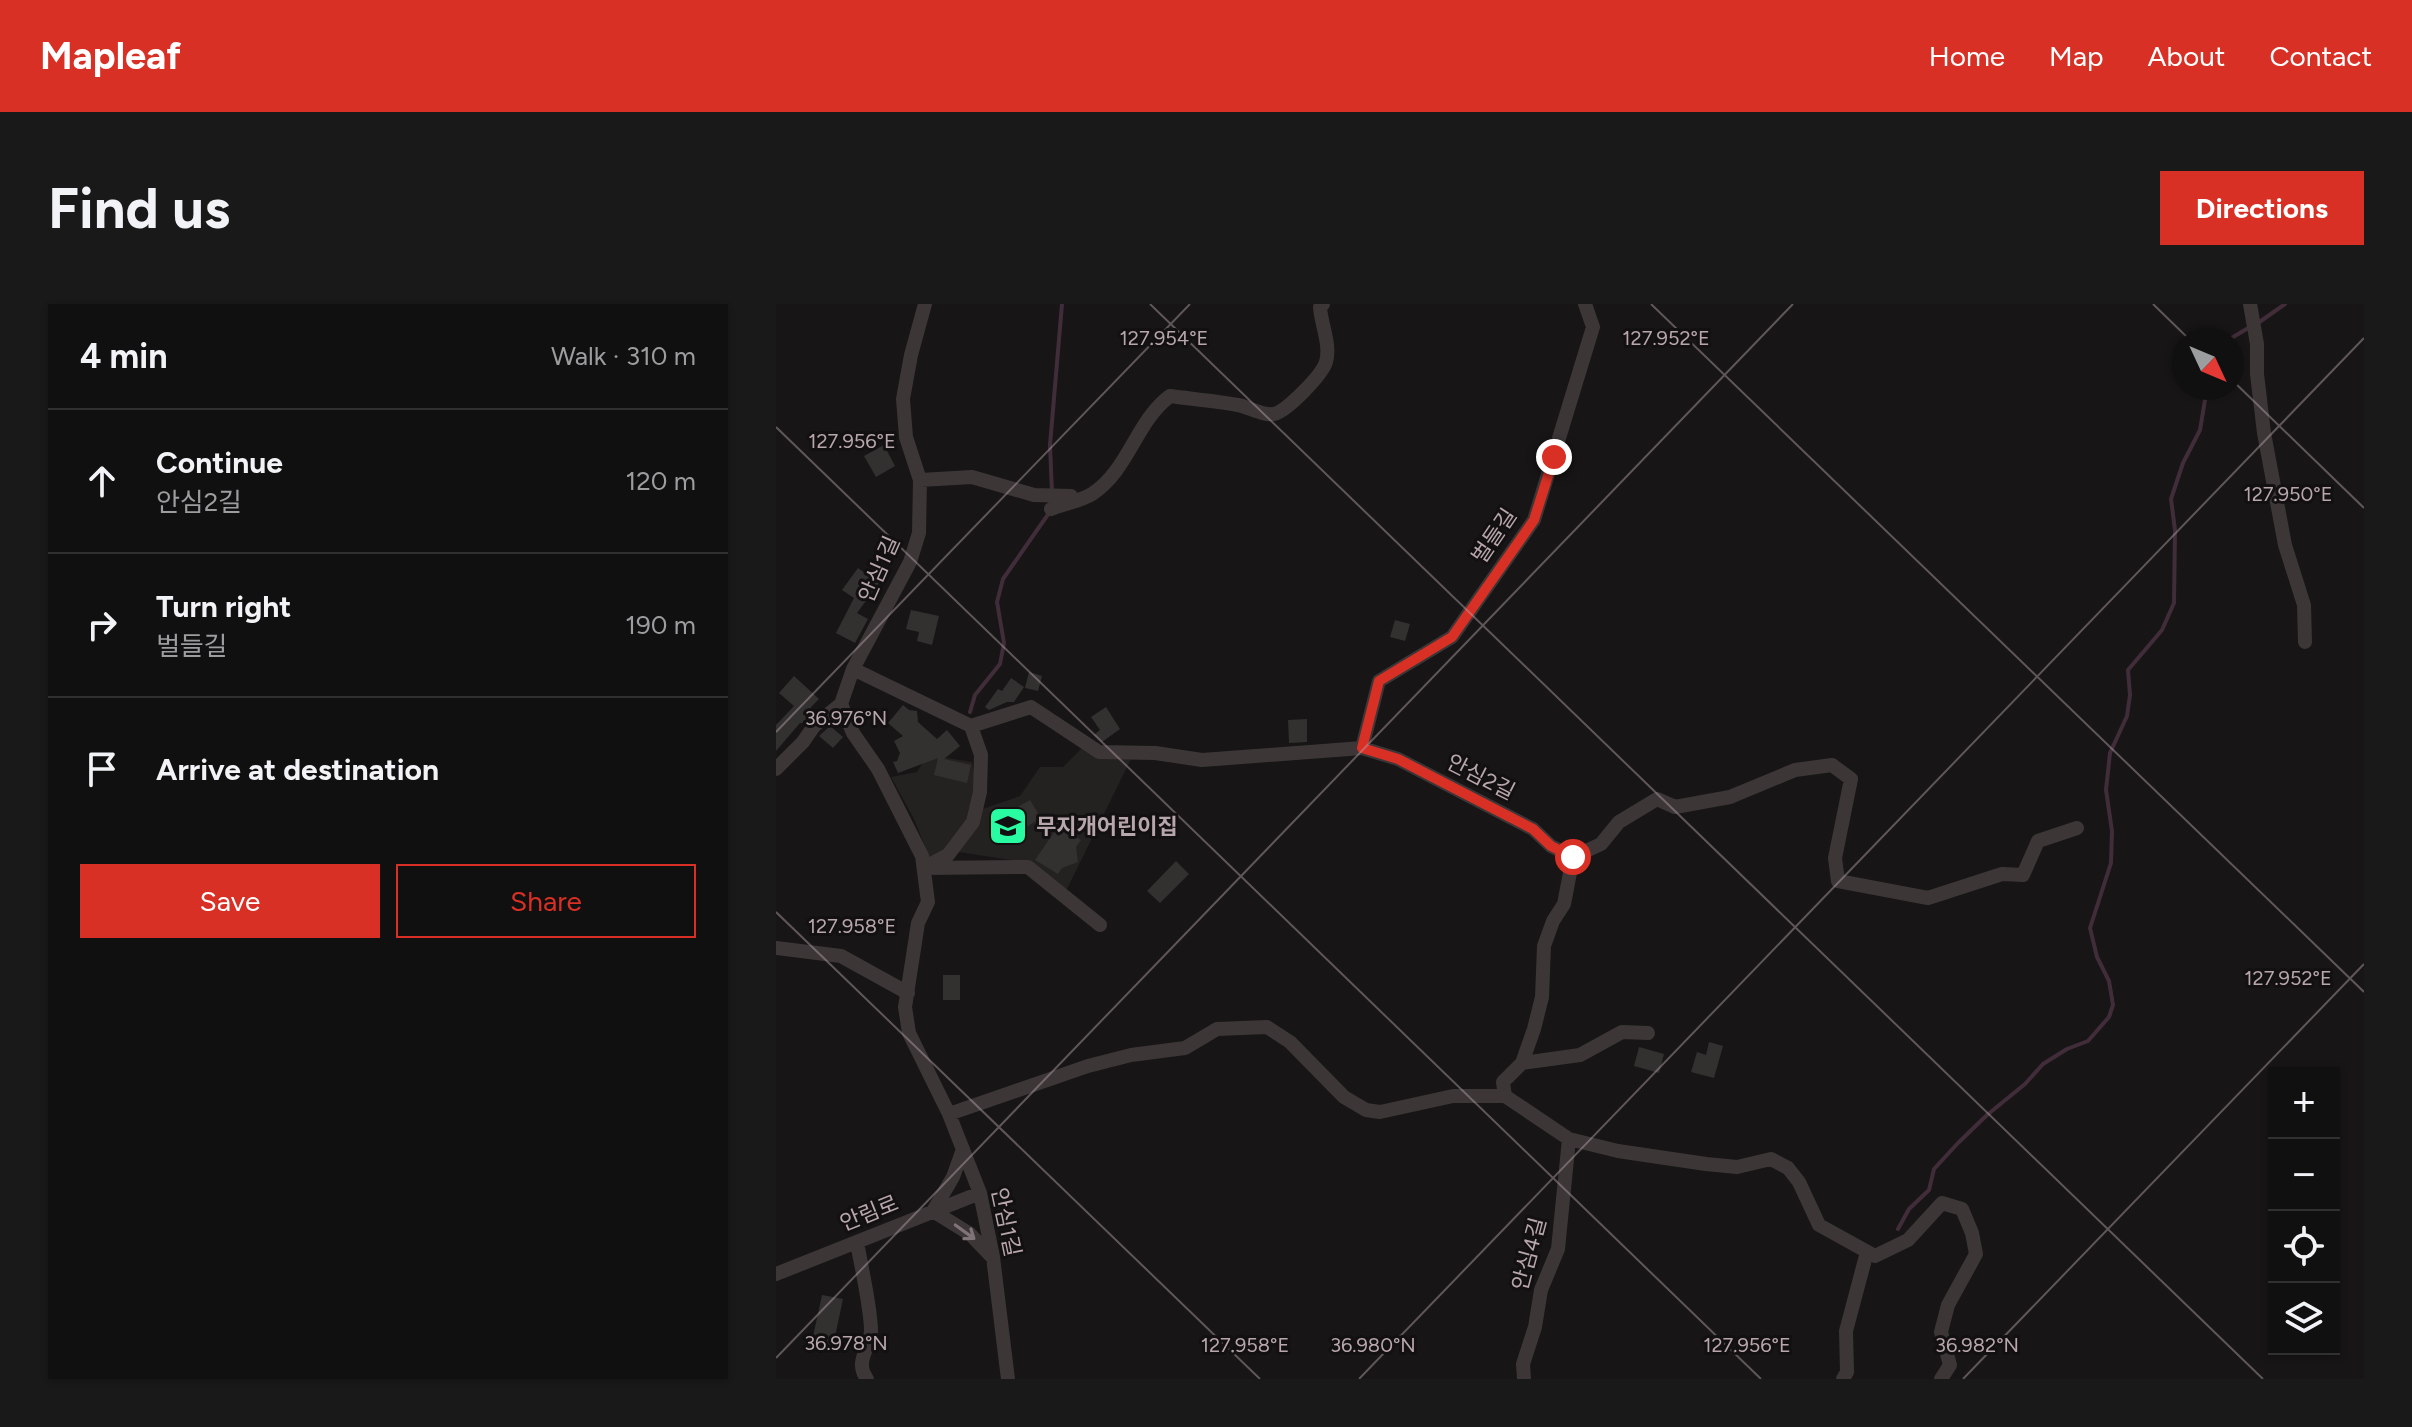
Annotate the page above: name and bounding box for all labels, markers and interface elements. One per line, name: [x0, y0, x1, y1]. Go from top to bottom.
text: Mapleaf: [40, 33, 181, 79]
text: Home: [1929, 39, 2005, 73]
text: Map: [2049, 39, 2104, 73]
text: About: [2148, 39, 2225, 73]
text: Contact: [2269, 39, 2372, 73]
button: Directions: [2160, 171, 2364, 245]
text: Find us: [48, 175, 230, 242]
text: 127.954°E: [1120, 326, 1208, 350]
text: 127.952°E: [1622, 326, 1710, 350]
north arrow: [2172, 328, 2244, 400]
text: 4 min: [80, 336, 167, 377]
text: Walk · 310 m: [551, 340, 696, 372]
text: 127.956°E: [808, 429, 896, 453]
route end: [1536, 439, 1572, 475]
text: Continue: [156, 444, 283, 481]
icon: ahead: [80, 459, 124, 503]
text: 120 m: [626, 465, 696, 497]
text: 127.950°E: [2243, 482, 2333, 506]
text: 안심2길: [156, 486, 242, 518]
street label: 벌들길: [1466, 503, 1522, 569]
street label: 안심1길: [852, 532, 906, 606]
text: Turn right: [156, 588, 291, 625]
icon: right: [80, 603, 124, 647]
text: 190 m: [625, 609, 696, 641]
text: 벌들길: [156, 630, 228, 662]
text: 36.976°N: [805, 706, 887, 730]
icon: arrive: [80, 747, 124, 791]
street label: 안심2길: [1442, 748, 1520, 806]
text: Arrive at destination: [156, 751, 439, 788]
school or university icon: 무지개어린이집: [987, 805, 1029, 847]
place label: 무지개어린이집: [1036, 813, 1178, 840]
route start: [1555, 839, 1591, 875]
button: Save: [80, 864, 380, 938]
button: Share: [396, 864, 696, 938]
text: 127.958°E: [808, 914, 896, 938]
text: 127.952°E: [2244, 966, 2332, 990]
map controls: [2268, 1067, 2340, 1355]
button: +: [2268, 1067, 2340, 1139]
button: −: [2268, 1139, 2340, 1211]
street label: 안심1길: [986, 1185, 1026, 1259]
street label: 안림로: [836, 1189, 902, 1237]
button: locate: [2268, 1211, 2340, 1283]
street label: 안심4길: [1506, 1215, 1552, 1293]
one-way arrow: [953, 1224, 975, 1240]
button: layers: [2268, 1283, 2340, 1355]
text: 36.978°N: [804, 1331, 888, 1355]
text: 127.958°E: [1201, 1333, 1289, 1357]
text: 36.980°N: [1330, 1333, 1416, 1357]
text: 127.956°E: [1703, 1333, 1791, 1357]
text: 36.982°N: [1935, 1333, 2019, 1357]

